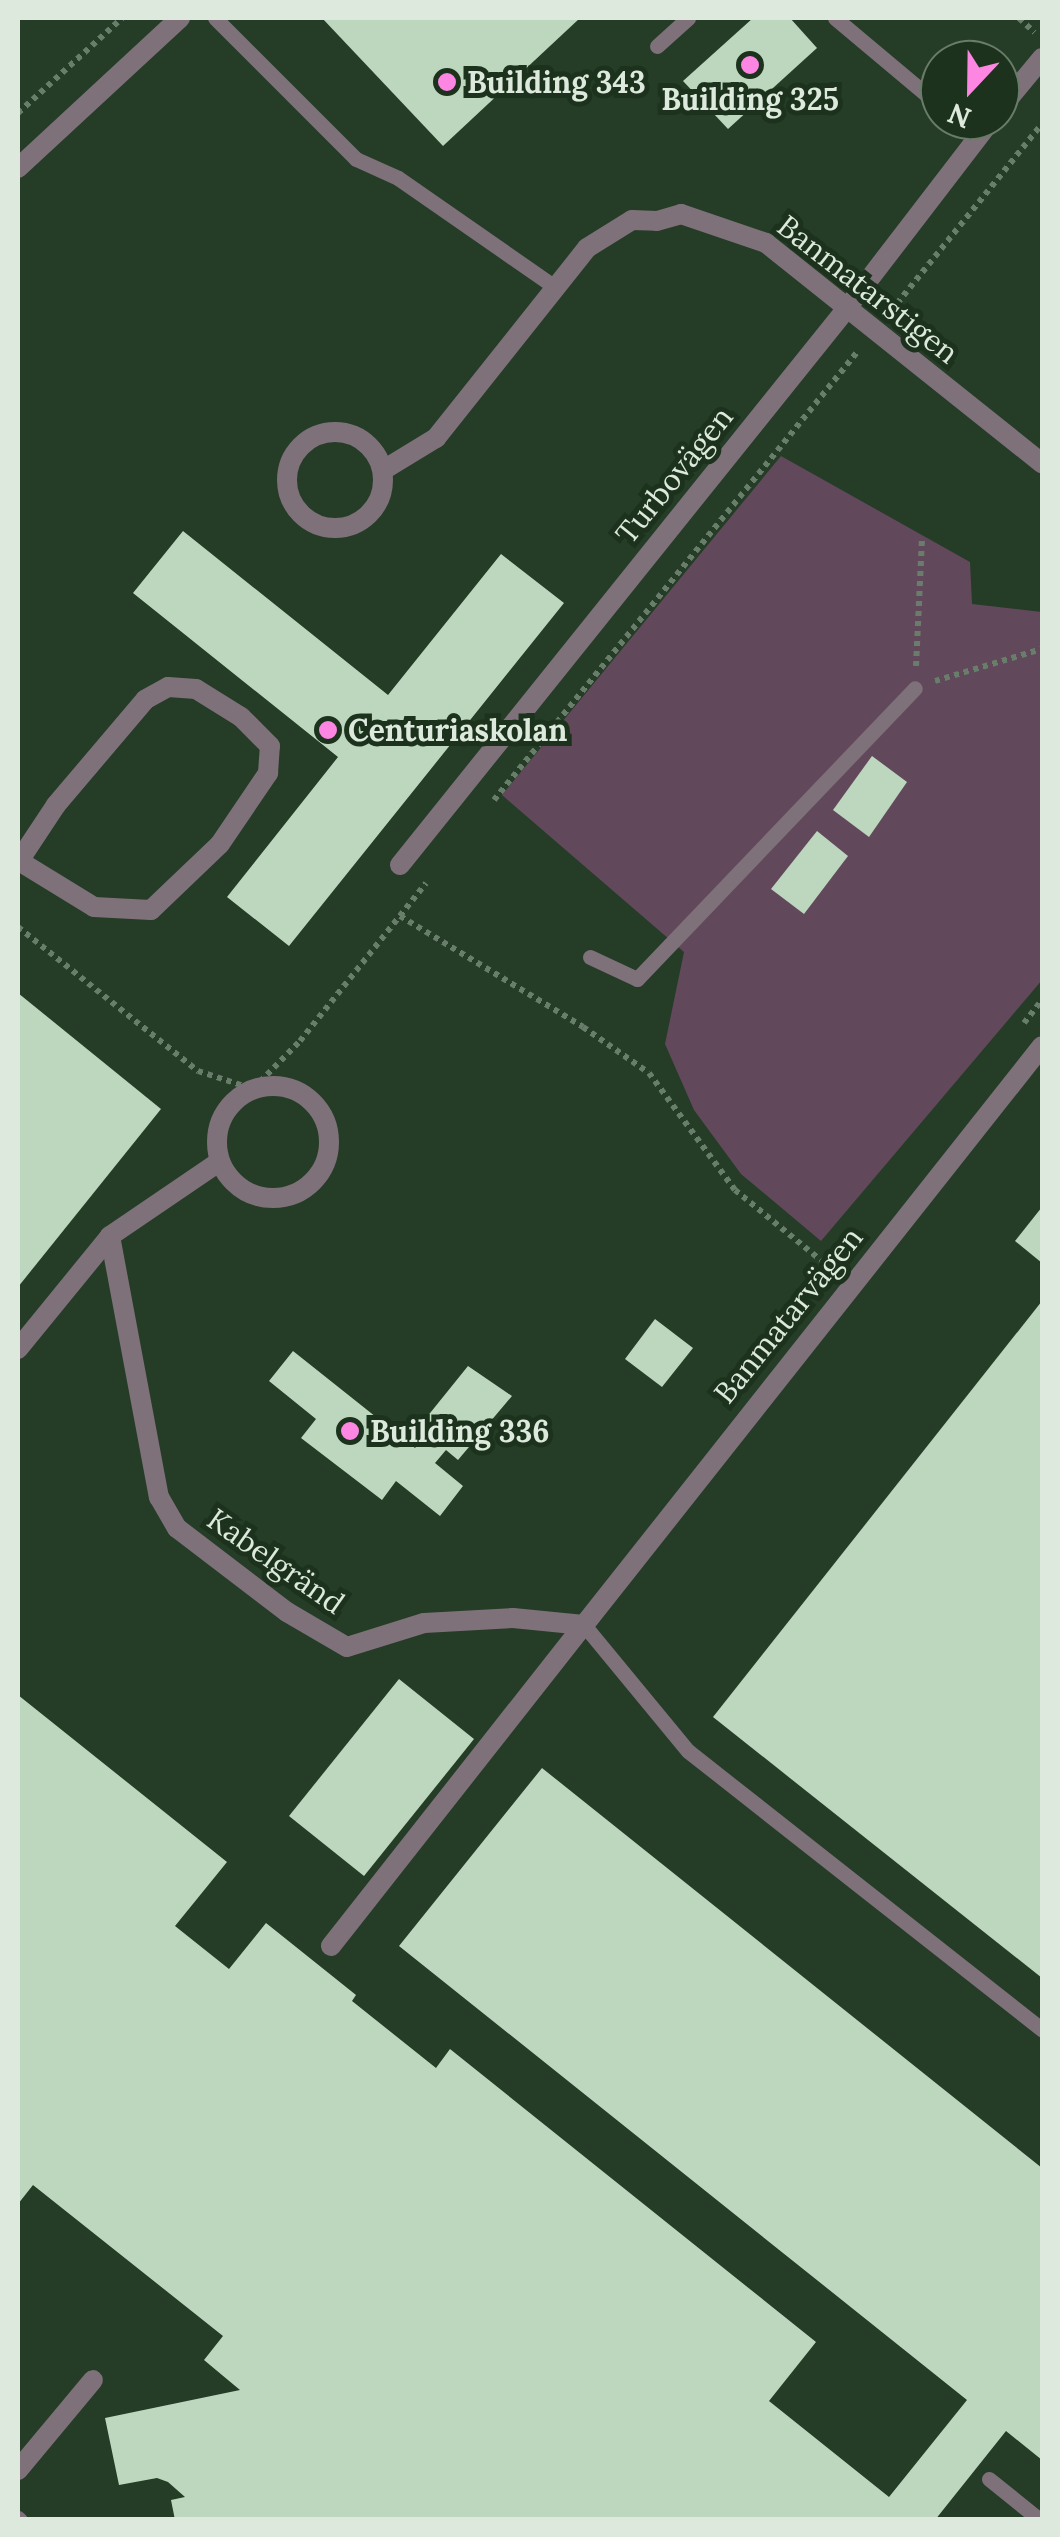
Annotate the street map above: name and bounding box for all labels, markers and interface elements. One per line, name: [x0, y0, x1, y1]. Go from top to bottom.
north arrow: [920, 40, 1020, 140]
marker: Building 325: [739, 54, 761, 76]
place label: Building 343: [467, 64, 646, 100]
marker: Building 343: [436, 71, 458, 93]
place label: Building 325: [661, 81, 839, 117]
text: N: [943, 95, 976, 137]
street label: Banmatarstigen: [770, 207, 966, 371]
street label: Turbovägen: [608, 399, 740, 551]
place label: Centuriaskolan: [348, 712, 567, 748]
marker: Centuriaskolan: [317, 719, 339, 741]
street label: Banmatarvägen: [706, 1220, 870, 1410]
place label: Building 336: [370, 1413, 550, 1449]
marker: Building 336: [339, 1420, 361, 1442]
street label: Kabelgränd: [201, 1501, 351, 1621]

